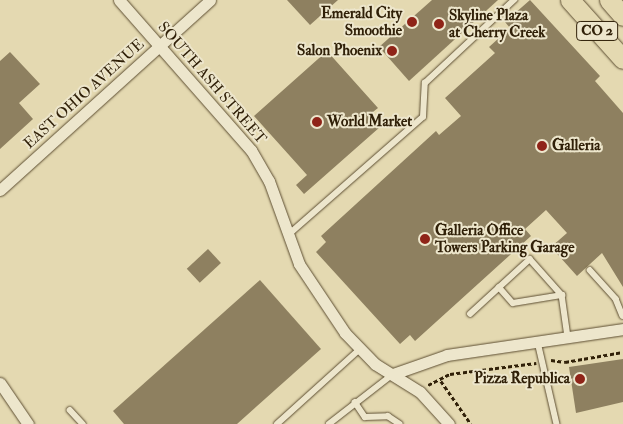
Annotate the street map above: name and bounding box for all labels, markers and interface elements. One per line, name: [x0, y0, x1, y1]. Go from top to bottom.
place label: Emerald City Smoothie: [321, 4, 402, 39]
place label: Skyline Plaza at Cherry Creek: [449, 6, 545, 41]
marker: Emerald City Smoothie: [406, 16, 418, 28]
street label: SOUTH ASH STREET: [154, 18, 270, 148]
marker: Skyline Plaza at Cherry Creek: [433, 18, 445, 30]
road number: CO 2: [576, 20, 618, 42]
street label: EAST OHIO AVENUE: [20, 35, 148, 153]
place label: Salon Phoenix: [297, 42, 382, 60]
marker: Salon Phoenix: [386, 45, 398, 57]
place label: World Market: [327, 113, 412, 131]
marker: World Market: [311, 116, 323, 128]
place label: Galleria: [552, 137, 600, 155]
marker: Galleria: [536, 140, 548, 152]
place label: Galleria Office Towers Parking Garage: [435, 221, 574, 256]
marker: Galleria Office Towers Parking Garage: [419, 233, 431, 245]
place label: Pizza Republica: [474, 370, 570, 388]
marker: Pizza Republica: [574, 373, 586, 385]

